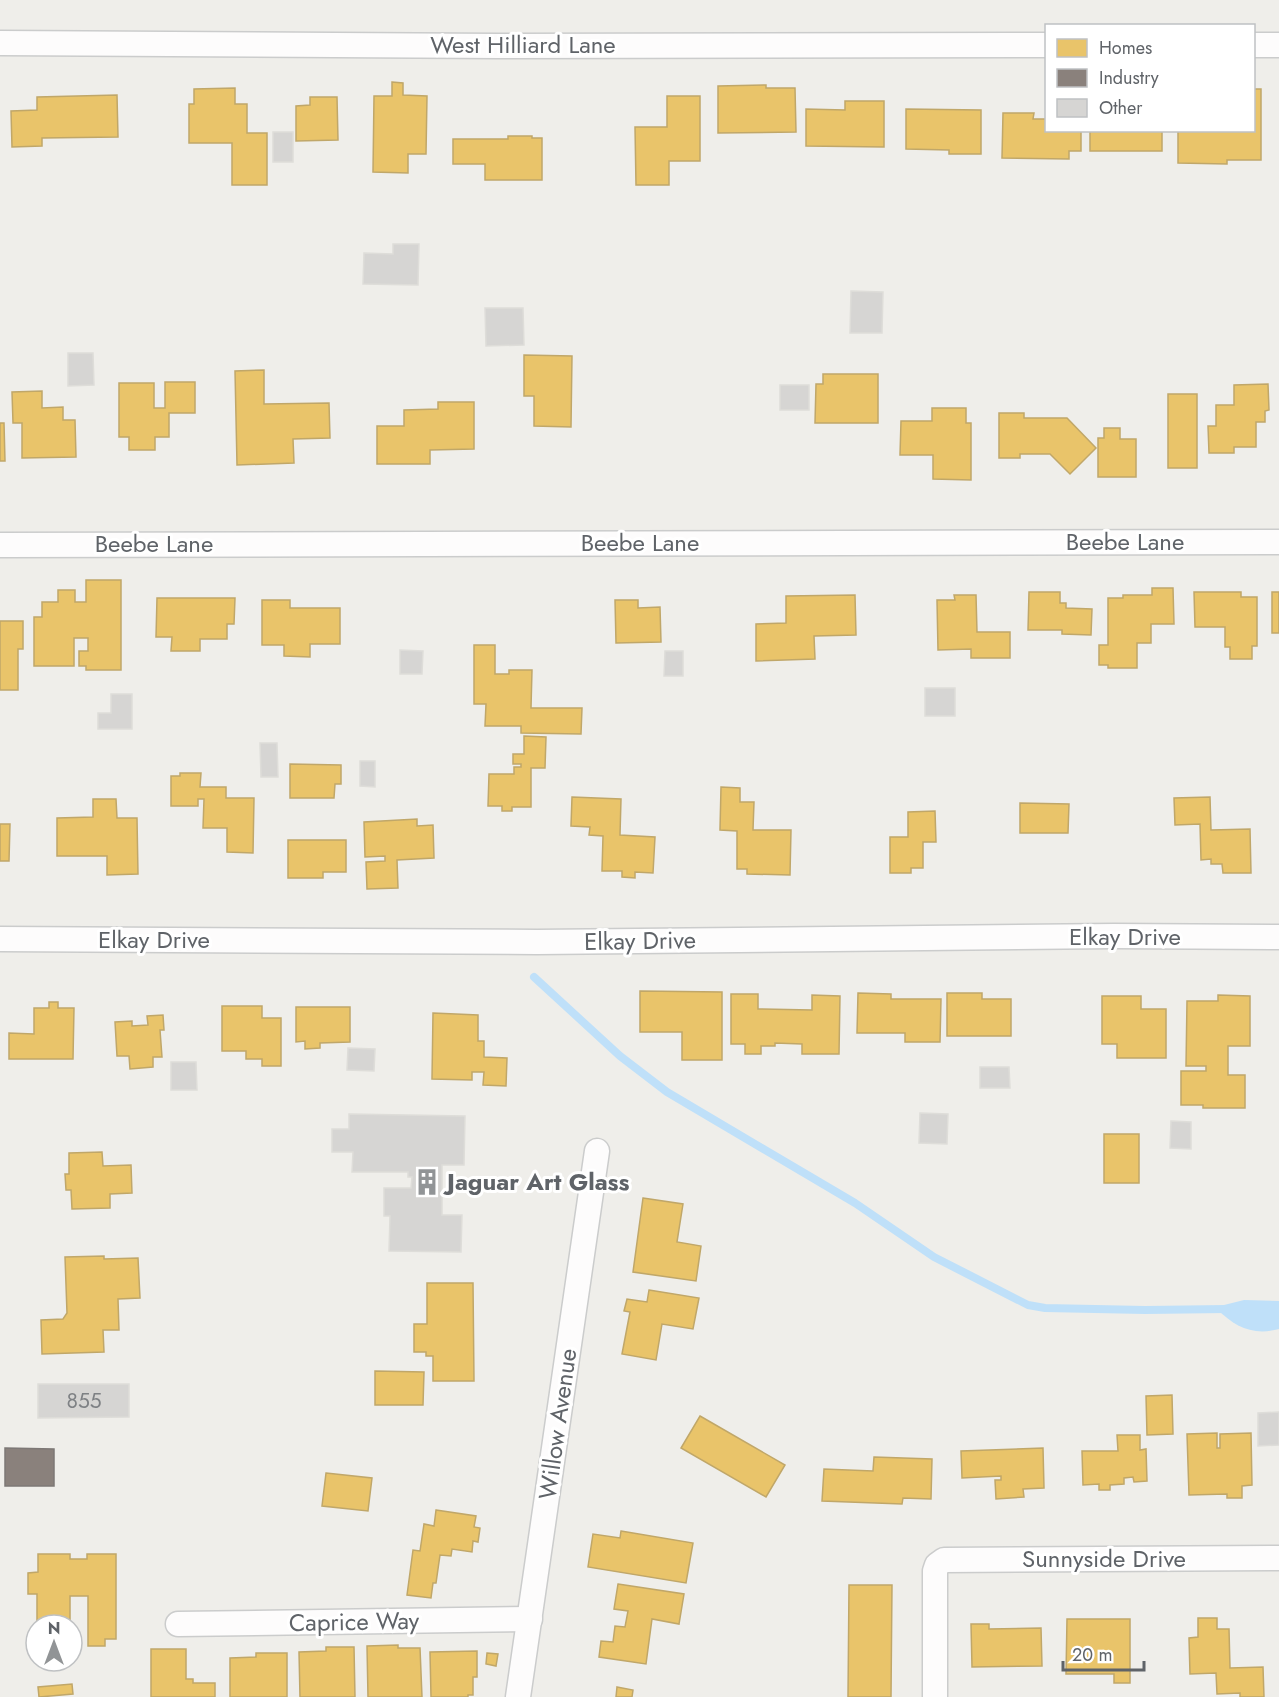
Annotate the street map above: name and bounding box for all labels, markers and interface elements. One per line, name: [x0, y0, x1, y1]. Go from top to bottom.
legend: [1045, 24, 1255, 132]
street label: West Hilliard Lane: [430, 27, 616, 62]
text: Homes: [1099, 35, 1152, 61]
text: Industry: [1099, 65, 1159, 91]
text: Other: [1099, 95, 1143, 121]
street label: Beebe Lane: [1066, 524, 1184, 559]
street label: Beebe Lane: [581, 525, 699, 560]
street label: Beebe Lane: [95, 526, 213, 561]
street label: Elkay Drive: [1069, 919, 1181, 954]
street label: Elkay Drive: [98, 922, 210, 957]
street label: Elkay Drive: [584, 922, 696, 959]
place label: Jaguar Art Glass: [443, 1164, 630, 1199]
building icon: Jaguar Art Glass: [412, 1167, 442, 1197]
street label: Willow Avenue: [530, 1346, 585, 1502]
house number: 855: [66, 1386, 102, 1416]
street label: Sunnyside Drive: [1022, 1541, 1186, 1576]
street label: Caprice Way: [288, 1603, 420, 1640]
north arrow: [24, 1613, 84, 1673]
text: N: [48, 1617, 60, 1640]
scale bar: [1063, 1634, 1144, 1672]
text: 20 m: [1072, 1642, 1112, 1668]

